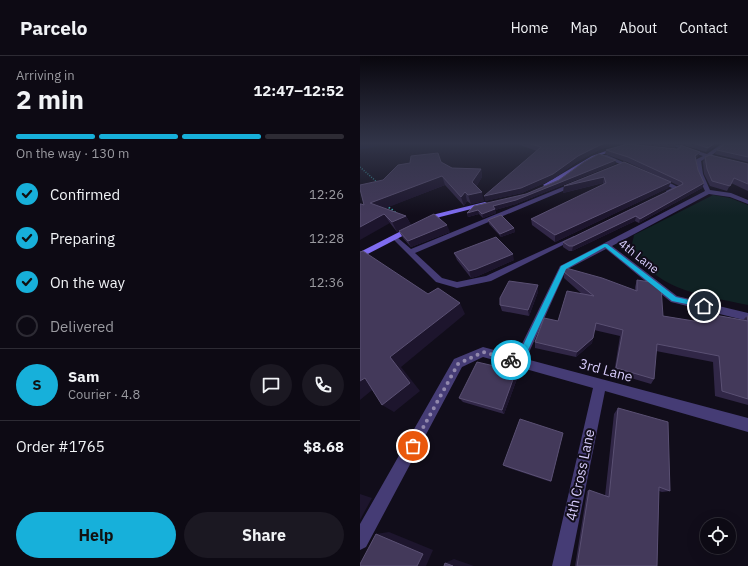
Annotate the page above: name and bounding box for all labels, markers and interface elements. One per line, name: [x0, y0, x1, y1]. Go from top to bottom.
text: Parcelo: [20, 16, 87, 40]
text: Home: [511, 19, 548, 37]
text: Map: [570, 19, 597, 37]
text: About: [619, 19, 657, 37]
text: Contact: [679, 19, 728, 37]
text: Arriving in: [16, 67, 75, 84]
text: 12:47–12:52: [253, 81, 344, 100]
text: 2 min: [16, 82, 84, 116]
text: On the way · 130 m: [16, 145, 129, 162]
icon: check: [16, 183, 38, 205]
text: Confirmed: [50, 185, 120, 204]
text: 12:26: [309, 186, 344, 203]
icon: check: [16, 227, 38, 249]
text: Preparing: [50, 229, 115, 248]
text: 12:28: [309, 230, 344, 247]
street label: 4th Lane: [616, 236, 662, 277]
icon: check: [16, 271, 38, 293]
text: On the way: [50, 273, 125, 292]
text: 12:36: [309, 274, 344, 291]
pin: [687, 289, 721, 323]
icon: home: [693, 295, 715, 317]
text: Delivered: [50, 317, 114, 336]
courier: [491, 340, 531, 380]
icon: bike: [500, 349, 522, 371]
street label: 3rd Lane: [577, 354, 635, 386]
button: chat: [250, 364, 292, 406]
button: phone: [302, 364, 344, 406]
text: Sam: [68, 367, 99, 386]
text: S: [32, 375, 42, 394]
text: Courier · 4.8: [68, 386, 140, 403]
street label: 4th Cross Lane: [562, 427, 599, 522]
pin: [396, 429, 430, 463]
icon: bag: [402, 435, 424, 457]
text: Order #1765: [16, 437, 105, 456]
text: $8.68: [303, 437, 344, 456]
button: Help: [16, 512, 176, 558]
button: Share: [184, 512, 344, 558]
map controls: [700, 518, 736, 554]
button: locate: [700, 518, 736, 554]

